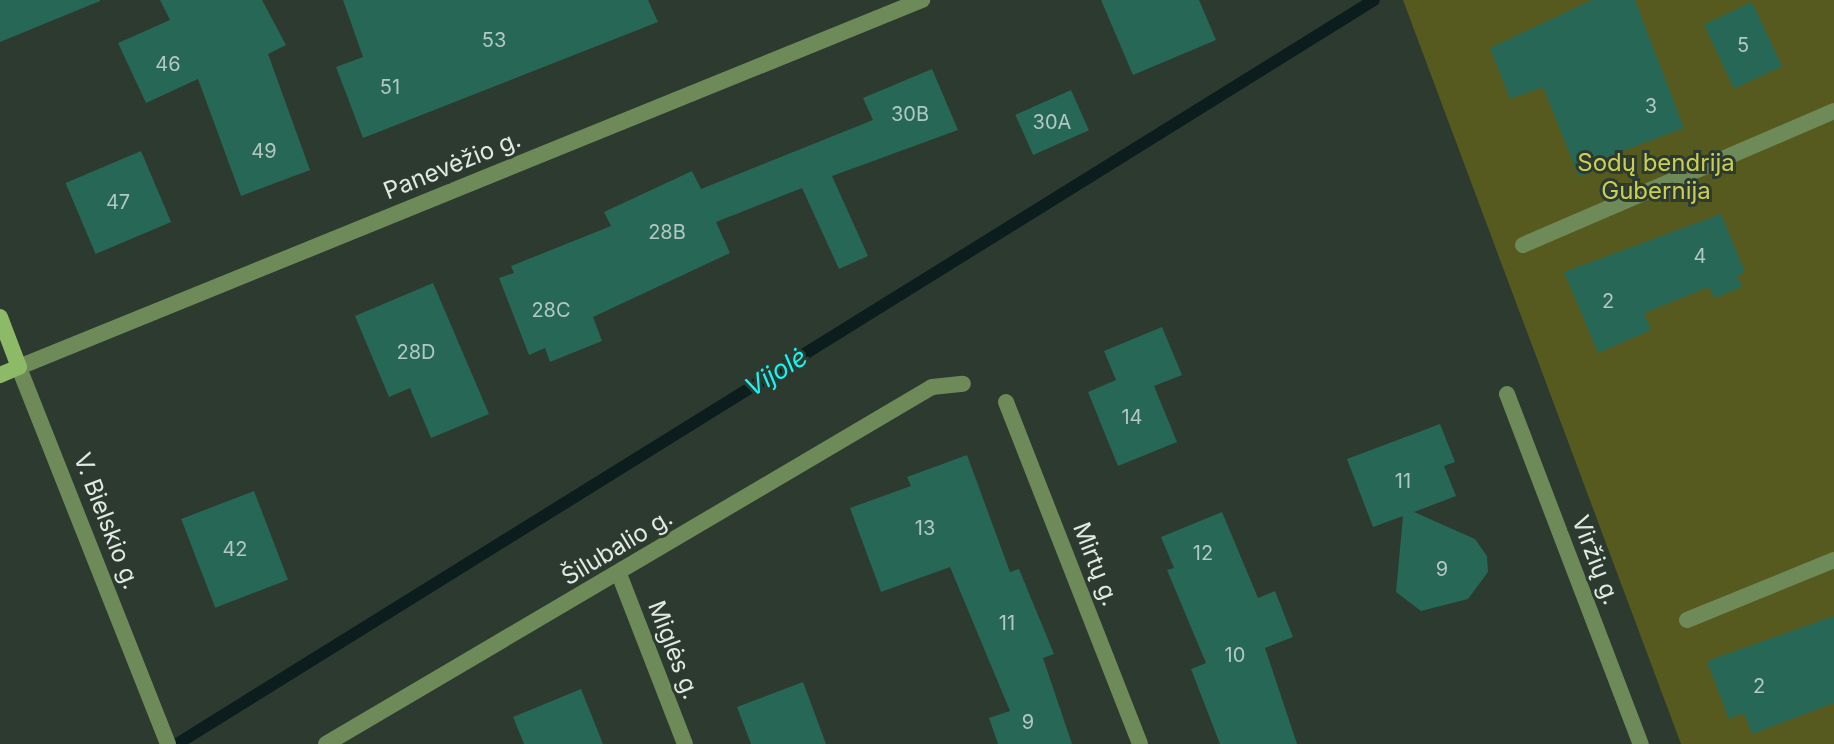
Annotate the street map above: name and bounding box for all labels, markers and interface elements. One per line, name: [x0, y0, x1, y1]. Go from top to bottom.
house number: 53: [482, 28, 506, 52]
house number: 5: [1737, 33, 1749, 57]
house number: 46: [155, 52, 181, 76]
house number: 51: [380, 75, 400, 99]
house number: 3: [1645, 94, 1657, 118]
house number: 30B: [891, 102, 929, 126]
house number: 30A: [1033, 110, 1071, 134]
street label: Panevėžio g.: [379, 124, 525, 206]
house number: 49: [251, 139, 277, 163]
park label: Sodų bendrija Gubernija: [1577, 149, 1735, 205]
house number: 47: [106, 190, 130, 214]
house number: 28B: [648, 220, 686, 244]
house number: 4: [1694, 244, 1706, 268]
house number: 2: [1602, 289, 1614, 313]
house number: 28C: [531, 298, 571, 322]
house number: 28D: [396, 340, 436, 364]
water label: Vijolė: [739, 341, 813, 403]
house number: 14: [1121, 405, 1143, 429]
street label: V. Bielskio g.: [68, 449, 146, 593]
house number: 11: [1395, 469, 1411, 493]
street label: Šilubalio g.: [556, 503, 678, 591]
street label: Viržių g.: [1566, 511, 1626, 609]
house number: 13: [915, 516, 935, 540]
street label: Mirtų g.: [1067, 518, 1125, 610]
house number: 42: [222, 537, 248, 561]
house number: 12: [1193, 541, 1213, 565]
house number: 9: [1436, 557, 1448, 581]
street label: Miglės g.: [642, 597, 706, 703]
house number: 11: [999, 611, 1015, 635]
house number: 10: [1225, 643, 1245, 667]
house number: 2: [1753, 674, 1765, 698]
house number: 9: [1022, 710, 1034, 734]

